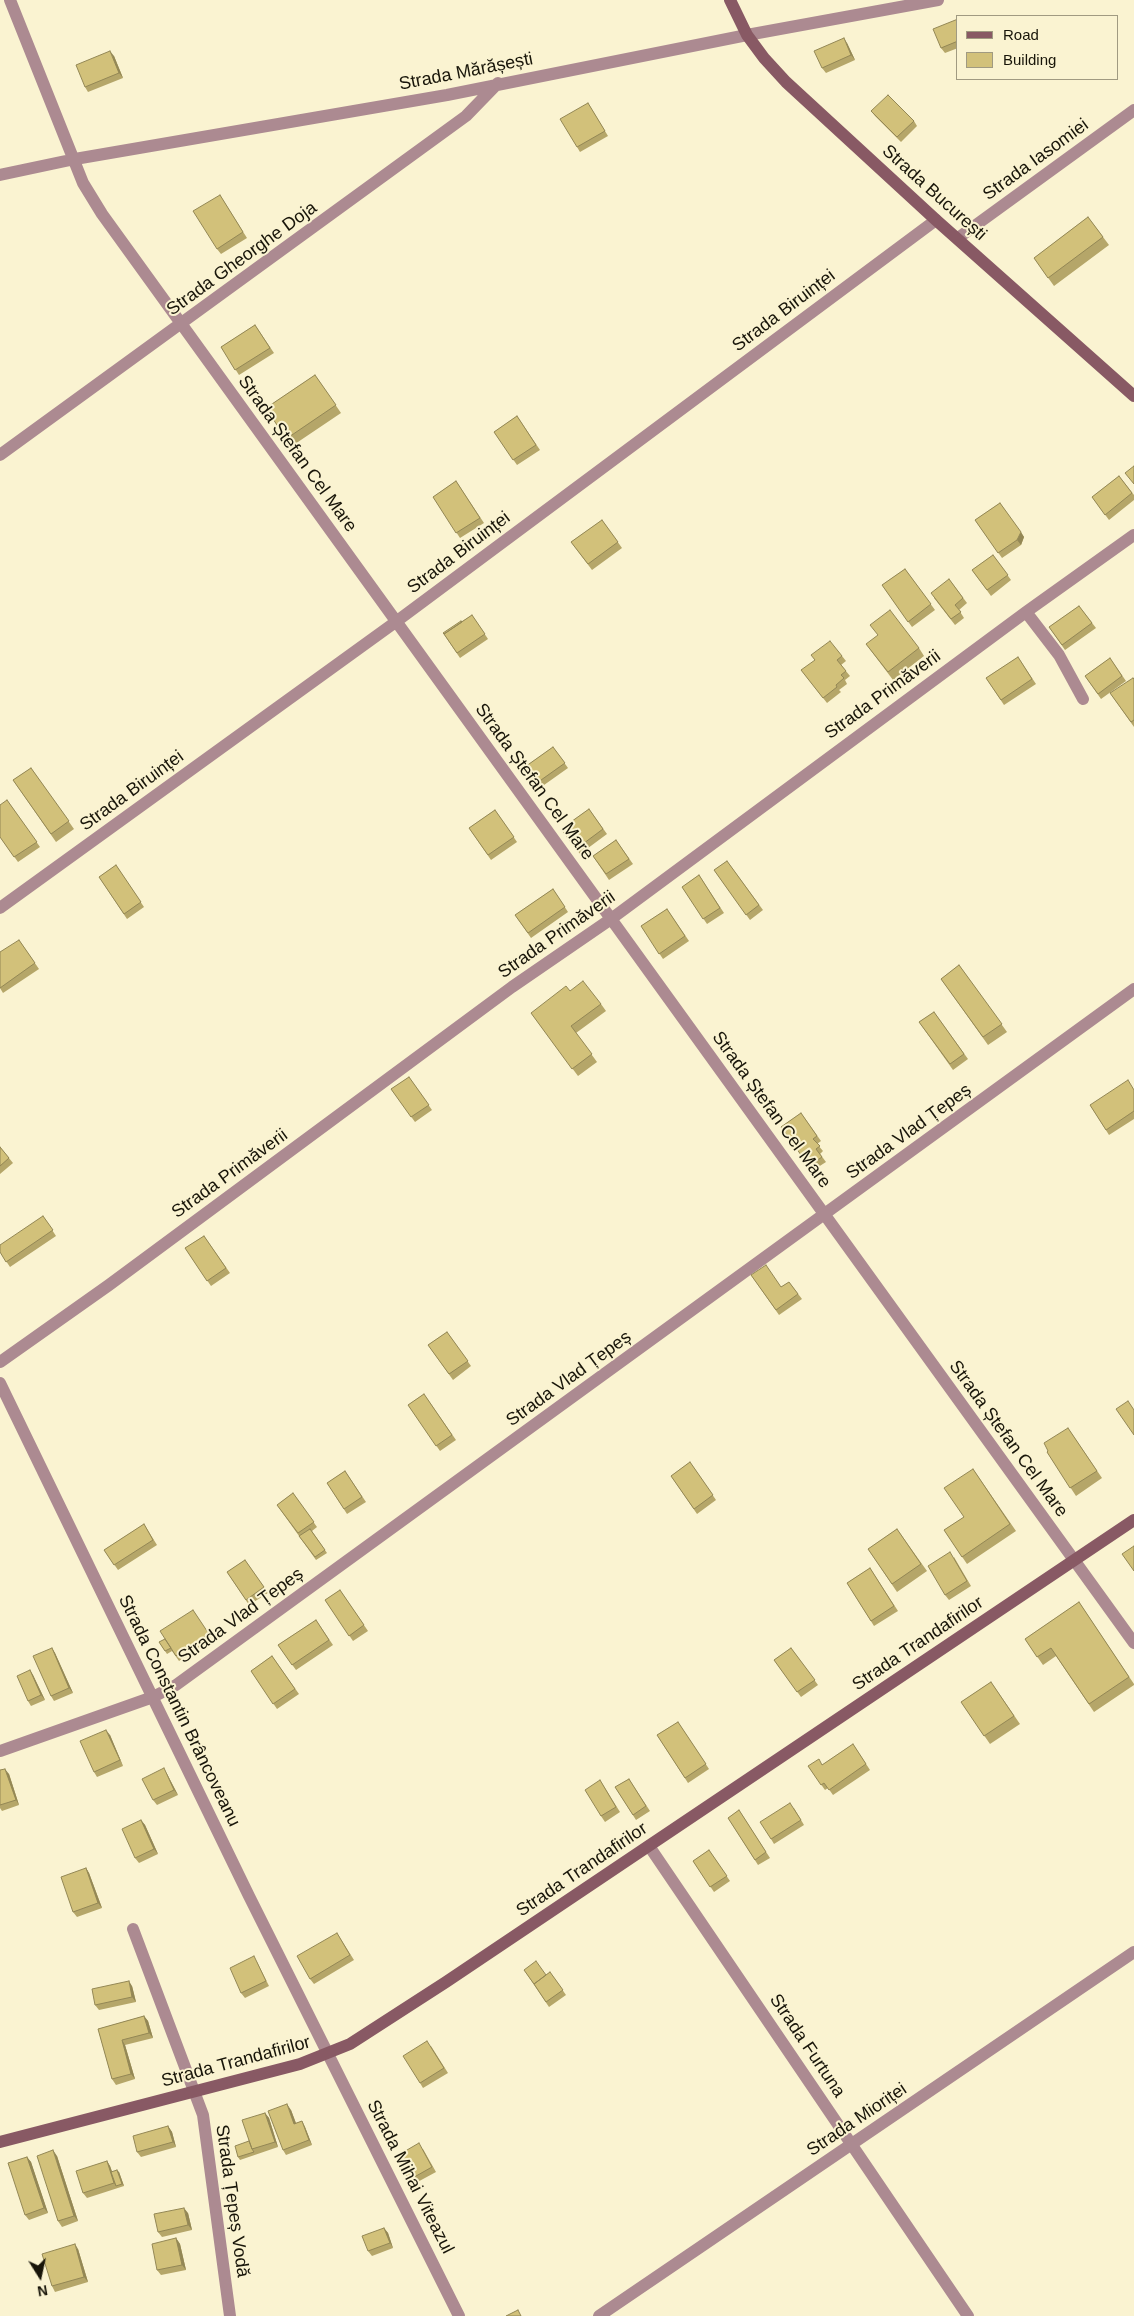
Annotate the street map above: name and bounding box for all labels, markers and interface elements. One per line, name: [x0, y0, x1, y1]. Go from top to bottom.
legend: [956, 15, 1119, 80]
text: Road: [1003, 26, 1039, 43]
street label: Strada Mărășești: [397, 48, 535, 96]
text: Building: [1003, 51, 1056, 68]
street label: Strada Iasomiei: [979, 115, 1093, 205]
street label: Strada București: [877, 140, 991, 246]
street label: Strada Gheorghe Doja: [163, 197, 321, 321]
street label: Strada Biruinței: [728, 265, 840, 357]
street label: Strada Ștefan Cel Mare: [233, 372, 361, 536]
street label: Strada Biruinței: [403, 507, 515, 599]
street label: Strada Primăverii: [821, 646, 945, 744]
street label: Strada Ștefan Cel Mare: [470, 700, 598, 864]
street label: Strada Biruinței: [76, 746, 188, 836]
street label: Strada Primăverii: [494, 887, 620, 983]
street label: Strada Ștefan Cel Mare: [707, 1028, 835, 1192]
street label: Strada Vlad Țepeș: [842, 1079, 976, 1185]
street label: Strada Primăverii: [168, 1125, 292, 1223]
street label: Strada Vlad Țepeș: [502, 1326, 636, 1432]
street label: Strada Ștefan Cel Mare: [944, 1357, 1072, 1521]
street label: Strada Vlad Țepeș: [174, 1563, 308, 1669]
street label: Strada Constantin Brâncoveanu: [113, 1592, 245, 1830]
street label: Strada Trandafirilor: [848, 1592, 988, 1696]
street label: Strada Trandafirilor: [512, 1818, 652, 1922]
street label: Strada Furtuna: [764, 1990, 850, 2102]
street label: Strada Trandafirilor: [159, 2032, 313, 2092]
street label: Strada Mioriței: [803, 2079, 911, 2161]
street label: Strada Mihai Viteazul: [362, 2096, 458, 2258]
street label: Strada Țepeș Vodă: [211, 2123, 253, 2279]
north arrow: [15, 2251, 65, 2301]
text: N: [36, 2282, 49, 2300]

